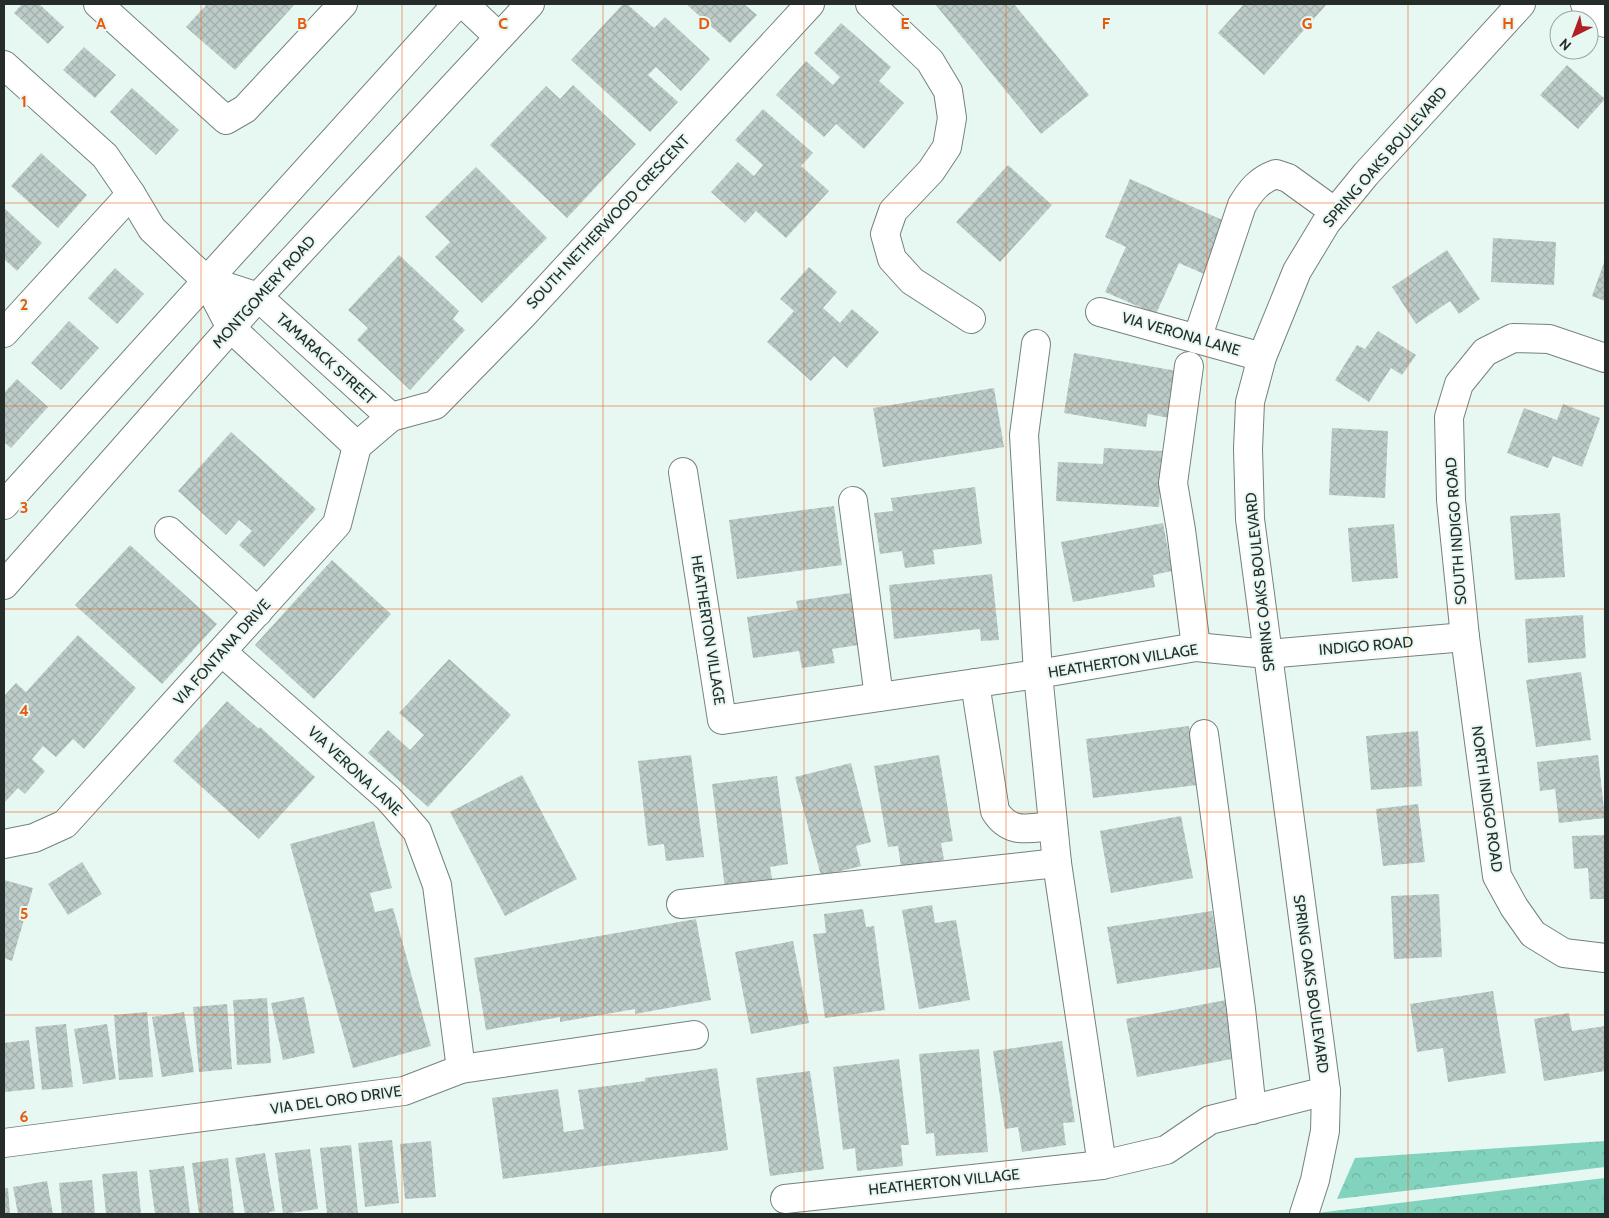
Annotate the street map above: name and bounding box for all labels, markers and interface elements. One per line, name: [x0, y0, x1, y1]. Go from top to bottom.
north arrow: [1549, 10, 1599, 60]
text: A: [96, 14, 106, 33]
text: B: [297, 14, 307, 33]
text: C: [498, 14, 508, 33]
text: D: [698, 14, 710, 33]
text: E: [900, 14, 910, 33]
text: F: [1102, 14, 1111, 33]
text: G: [1302, 14, 1312, 33]
text: H: [1502, 14, 1514, 33]
text: N: [1556, 35, 1575, 55]
street label: SPRING OAKS BOULEVARD: [1319, 83, 1451, 231]
text: 1: [21, 92, 27, 111]
street label: SOUTH NETHERWOOD CRESCENT: [523, 131, 693, 313]
street label: MONTGOMERY ROAD: [209, 232, 319, 352]
text: 2: [20, 295, 28, 314]
street label: VIA VERONA LANE: [1120, 308, 1242, 360]
street label: TAMARACK STREET: [273, 310, 379, 408]
street label: SOUTH INDIGO ROAD: [1442, 457, 1470, 605]
street label: SPRING OAKS BOULEVARD: [1242, 491, 1278, 673]
text: 3: [20, 498, 28, 517]
street label: HEATHERTON VILLAGE: [687, 554, 729, 706]
street label: VIA FONTANA DRIVE: [170, 595, 274, 709]
street label: INDIGO ROAD: [1318, 633, 1414, 659]
street label: HEATHERTON VILLAGE: [1047, 640, 1199, 682]
text: 4: [19, 701, 29, 720]
street label: VIA VERONA LANE: [304, 723, 406, 819]
street label: NORTH INDIGO ROAD: [1468, 725, 1506, 873]
street label: SPRING OAKS BOULEVARD: [1290, 894, 1332, 1075]
text: 5: [20, 904, 28, 923]
street label: VIA DEL ORO DRIVE: [269, 1082, 403, 1118]
text: 6: [20, 1107, 29, 1126]
street label: HEATHERTON VILLAGE: [868, 1165, 1020, 1199]

